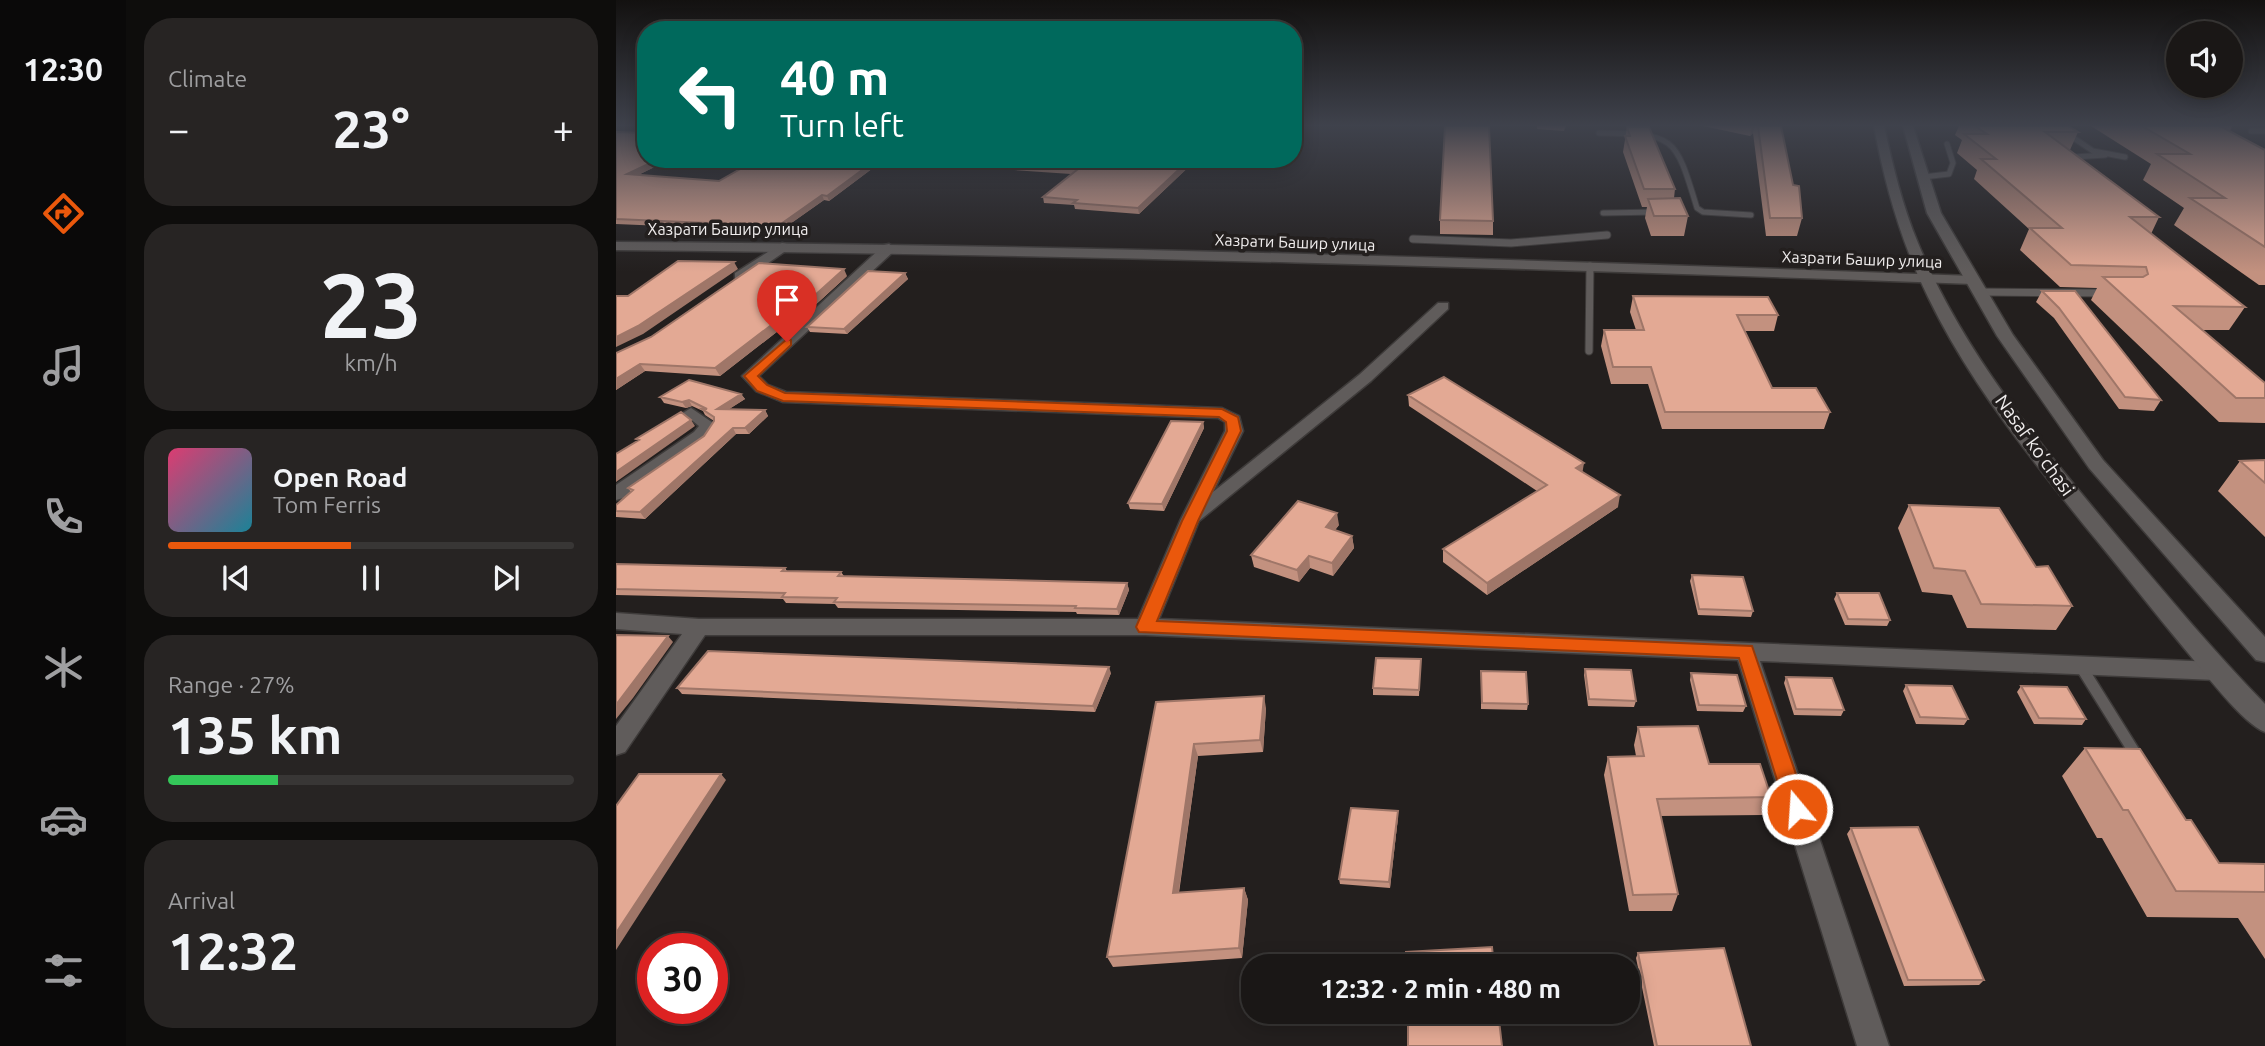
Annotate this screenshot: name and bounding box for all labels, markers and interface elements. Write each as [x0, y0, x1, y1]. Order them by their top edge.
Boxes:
map controls [2166, 21, 2243, 98]
button: sound [2166, 21, 2243, 98]
icon: left [665, 49, 756, 140]
text: 40 m [780, 49, 889, 104]
text: 12:30 [23, 51, 103, 87]
text: Climate [168, 66, 247, 91]
text: 23° [332, 100, 410, 158]
text: Turn left [780, 107, 904, 143]
text: − [168, 108, 189, 150]
text: + [553, 108, 574, 150]
icon: directions [39, 189, 88, 238]
street label: Хазрати Башир улица [648, 220, 808, 238]
street label: Хазрати Башир улица [1214, 230, 1376, 254]
street label: Хазрати Башир улица [1781, 247, 1943, 271]
text: 23 [320, 253, 422, 355]
pin [757, 270, 817, 342]
icon: arrive [768, 281, 806, 319]
icon: music [39, 341, 88, 390]
text: km/h [344, 350, 398, 375]
street label: Nasaf ko‘chasi [1991, 390, 2079, 500]
text: Open Road [273, 463, 407, 492]
icon: phone [39, 492, 88, 541]
text: Tom Ferris [273, 492, 381, 517]
icon: previous [217, 559, 255, 597]
icon: pause [352, 559, 390, 597]
icon: next [487, 559, 525, 597]
icon: climate [39, 643, 88, 692]
text: Range · 27% [168, 672, 295, 697]
text: 135 km [168, 706, 342, 764]
position arrow [1760, 772, 1834, 846]
icon: car [39, 795, 88, 844]
text: Arrival [168, 888, 235, 913]
text: 12:32 [168, 922, 298, 980]
speed limit sign: 30 [637, 933, 728, 1024]
icon: filters [39, 946, 88, 995]
text: 12:32 · 2 min · 480 m [1320, 974, 1561, 1003]

